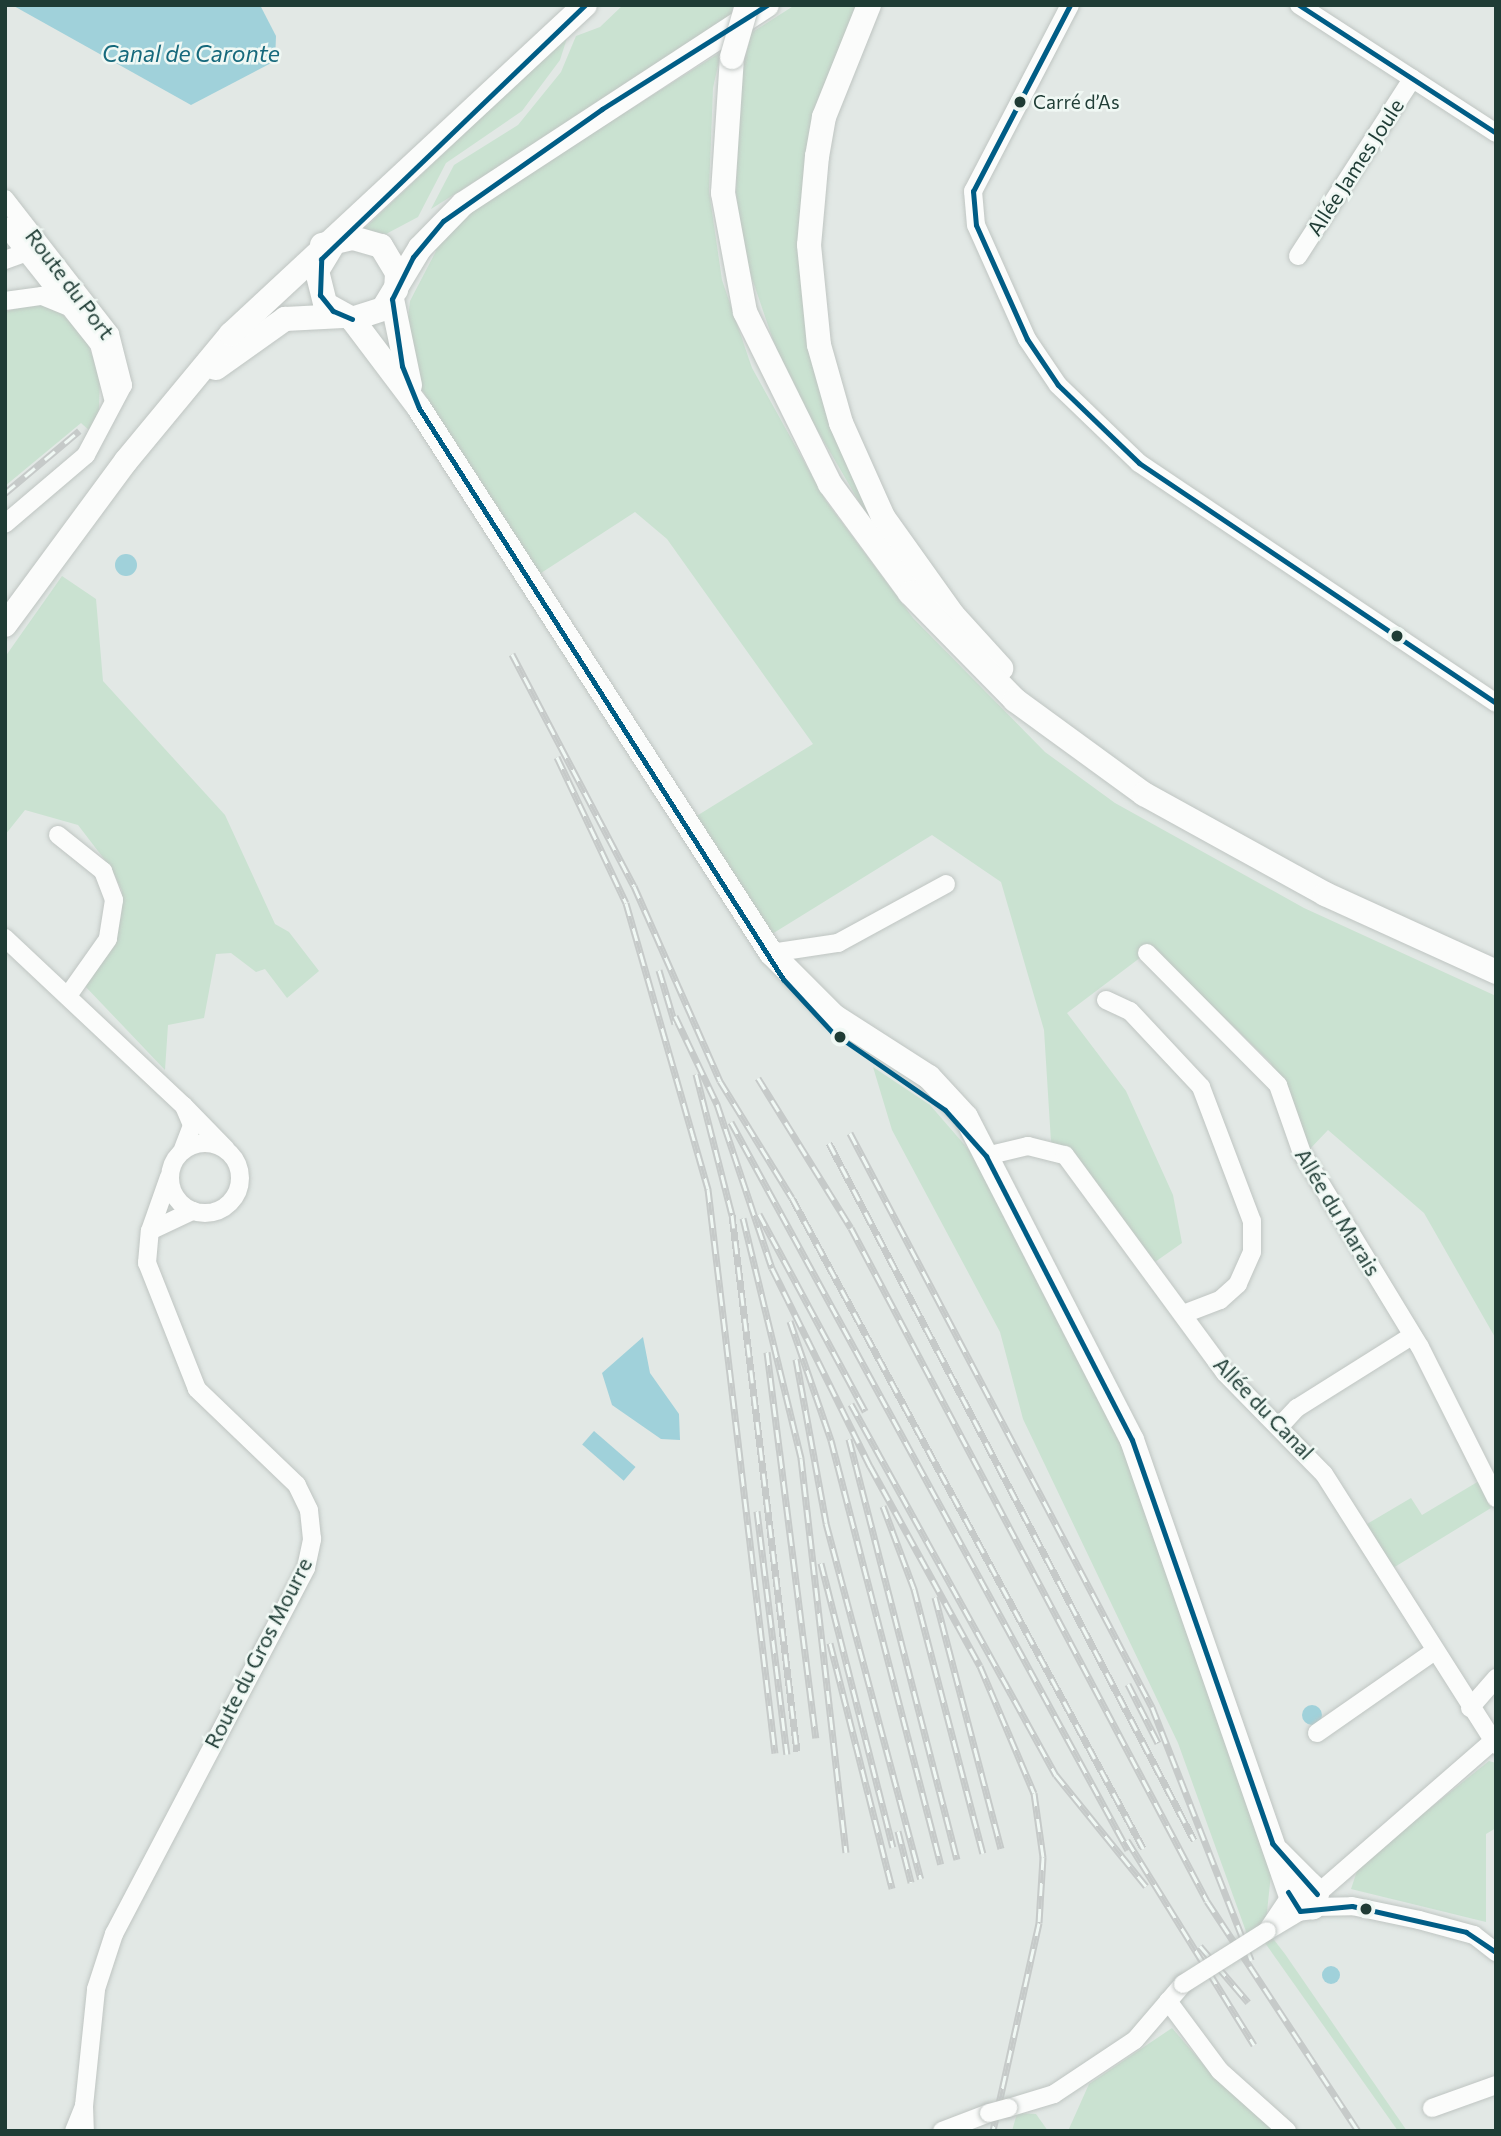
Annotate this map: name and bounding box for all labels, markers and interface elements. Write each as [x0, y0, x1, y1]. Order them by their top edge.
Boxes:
water label: Canal de Caronte [102, 39, 280, 67]
place label: Carré d’As [1033, 91, 1120, 113]
street label: Allée James Joule [1301, 94, 1409, 240]
marker: Carré d’As [1013, 95, 1027, 109]
street label: Route du Port [20, 224, 120, 344]
unlabelled marker [1390, 629, 1404, 643]
unlabelled marker [833, 1030, 847, 1044]
street label: Allée du Marais [1290, 1144, 1386, 1280]
street label: Allée du Canal [1209, 1351, 1319, 1465]
street label: Route du Gros Mourre [199, 1554, 317, 1752]
unlabelled marker [1359, 1902, 1373, 1916]

